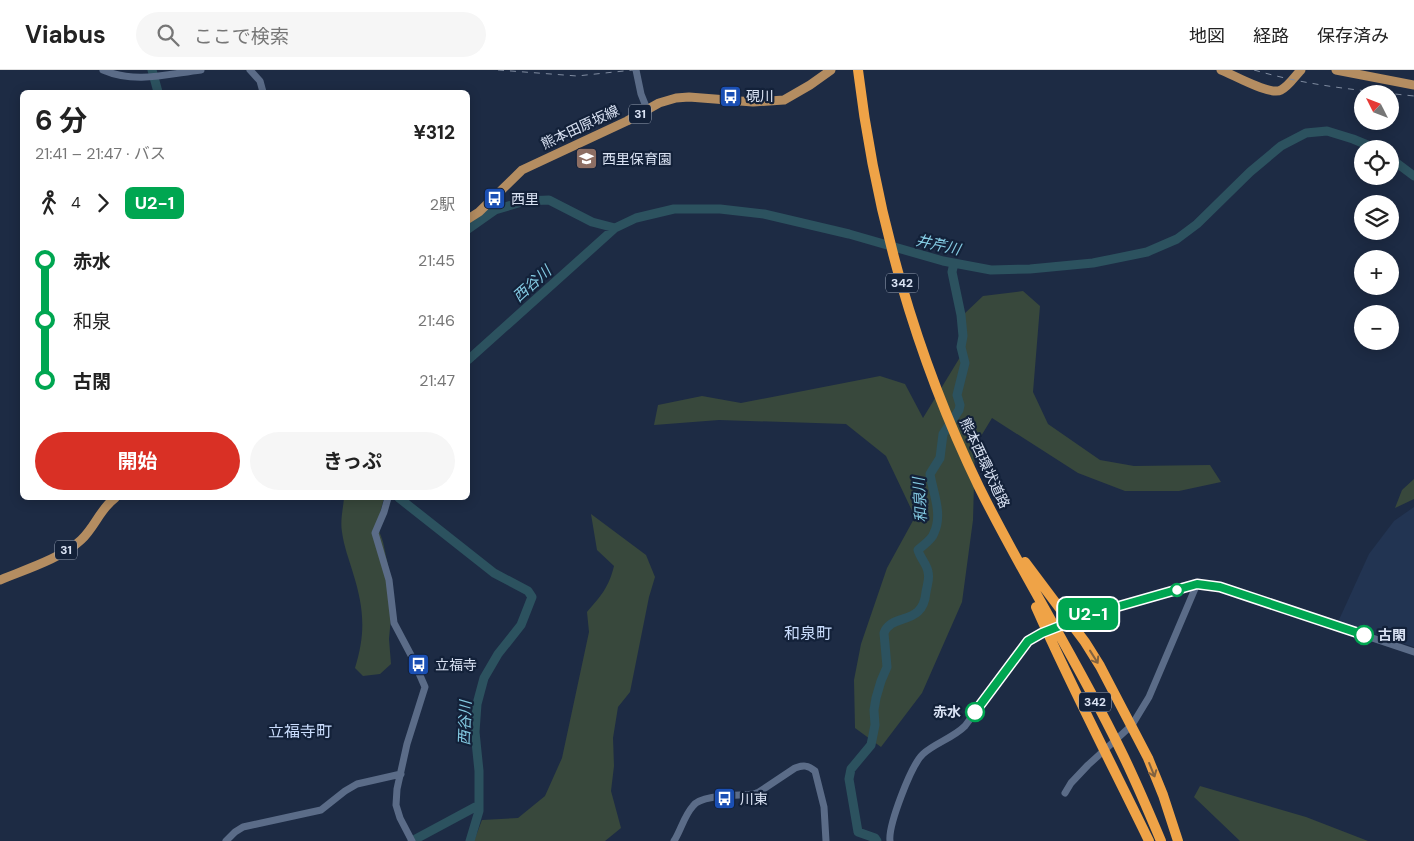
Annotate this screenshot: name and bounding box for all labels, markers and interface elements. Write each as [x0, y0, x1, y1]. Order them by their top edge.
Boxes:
search box [136, 12, 486, 57]
text: Viabus [25, 19, 106, 50]
icon: search [154, 21, 182, 49]
text: ここで検索 [194, 24, 289, 49]
text: 地図 [1189, 24, 1225, 48]
text: 経路 [1253, 24, 1289, 48]
text: 保存済み [1317, 24, 1389, 48]
bus stop icon: 硯川 [718, 84, 742, 108]
north arrow [1354, 85, 1399, 130]
map controls [1354, 85, 1399, 350]
place label: 硯川 [746, 87, 774, 105]
street label: 熊本田原坂線 [538, 101, 622, 153]
text: 6 分 [35, 102, 87, 139]
road number: 31 [629, 104, 651, 124]
text: ¥312 [413, 120, 455, 145]
button: locate [1354, 140, 1399, 185]
text: 21:41 – 21:47 · バス [35, 143, 166, 164]
school or university icon: 西里保育園 [574, 147, 598, 171]
place label: 西里保育園 [602, 150, 672, 168]
bus stop icon: 西里 [483, 187, 507, 211]
icon: walk [35, 189, 63, 217]
icon: forward [89, 189, 117, 217]
place label: 西里 [511, 190, 539, 208]
text: U2-1 [135, 191, 174, 215]
text: 4 [71, 192, 81, 213]
text: 2駅 [430, 194, 455, 215]
button: layers [1354, 195, 1399, 240]
water label: 井芹川 [914, 230, 964, 260]
text: 赤水 [73, 249, 111, 274]
text: 21:45 [418, 250, 455, 271]
button: + [1354, 250, 1399, 295]
water label: 西谷川 [509, 260, 557, 306]
road number: 342 [886, 274, 918, 292]
button: − [1354, 305, 1399, 350]
text: 和泉 [73, 309, 111, 334]
text: 21:46 [418, 310, 455, 331]
text: 古閑 [73, 369, 111, 394]
text: 21:47 [419, 370, 455, 391]
street label: 熊本西環状道路 [956, 415, 1014, 511]
button: 開始 [35, 432, 240, 490]
button: きっぷ [250, 432, 455, 490]
water label: 和泉川 [909, 475, 931, 523]
road number: 31 [55, 540, 77, 560]
unlabelled marker [1170, 583, 1184, 597]
line badge: U2-1 [1053, 598, 1123, 630]
text: U2-1 [1068, 602, 1108, 626]
district label: 和泉町 [784, 623, 832, 644]
marker: 古閑 [1354, 625, 1374, 645]
place label: 古閑 [1378, 626, 1406, 644]
one-way arrow [1089, 649, 1099, 663]
bus stop icon: 立福寺 [407, 653, 431, 677]
place label: 立福寺 [435, 656, 477, 674]
road number: 342 [1079, 692, 1111, 712]
water label: 西谷川 [454, 698, 476, 746]
marker: 赤水 [965, 702, 985, 722]
place label: 赤水 [933, 703, 961, 721]
district label: 立福寺町 [268, 721, 332, 742]
one-way arrow [1149, 762, 1158, 777]
bus stop icon: 川東 [712, 787, 736, 811]
place label: 川東 [740, 790, 768, 808]

